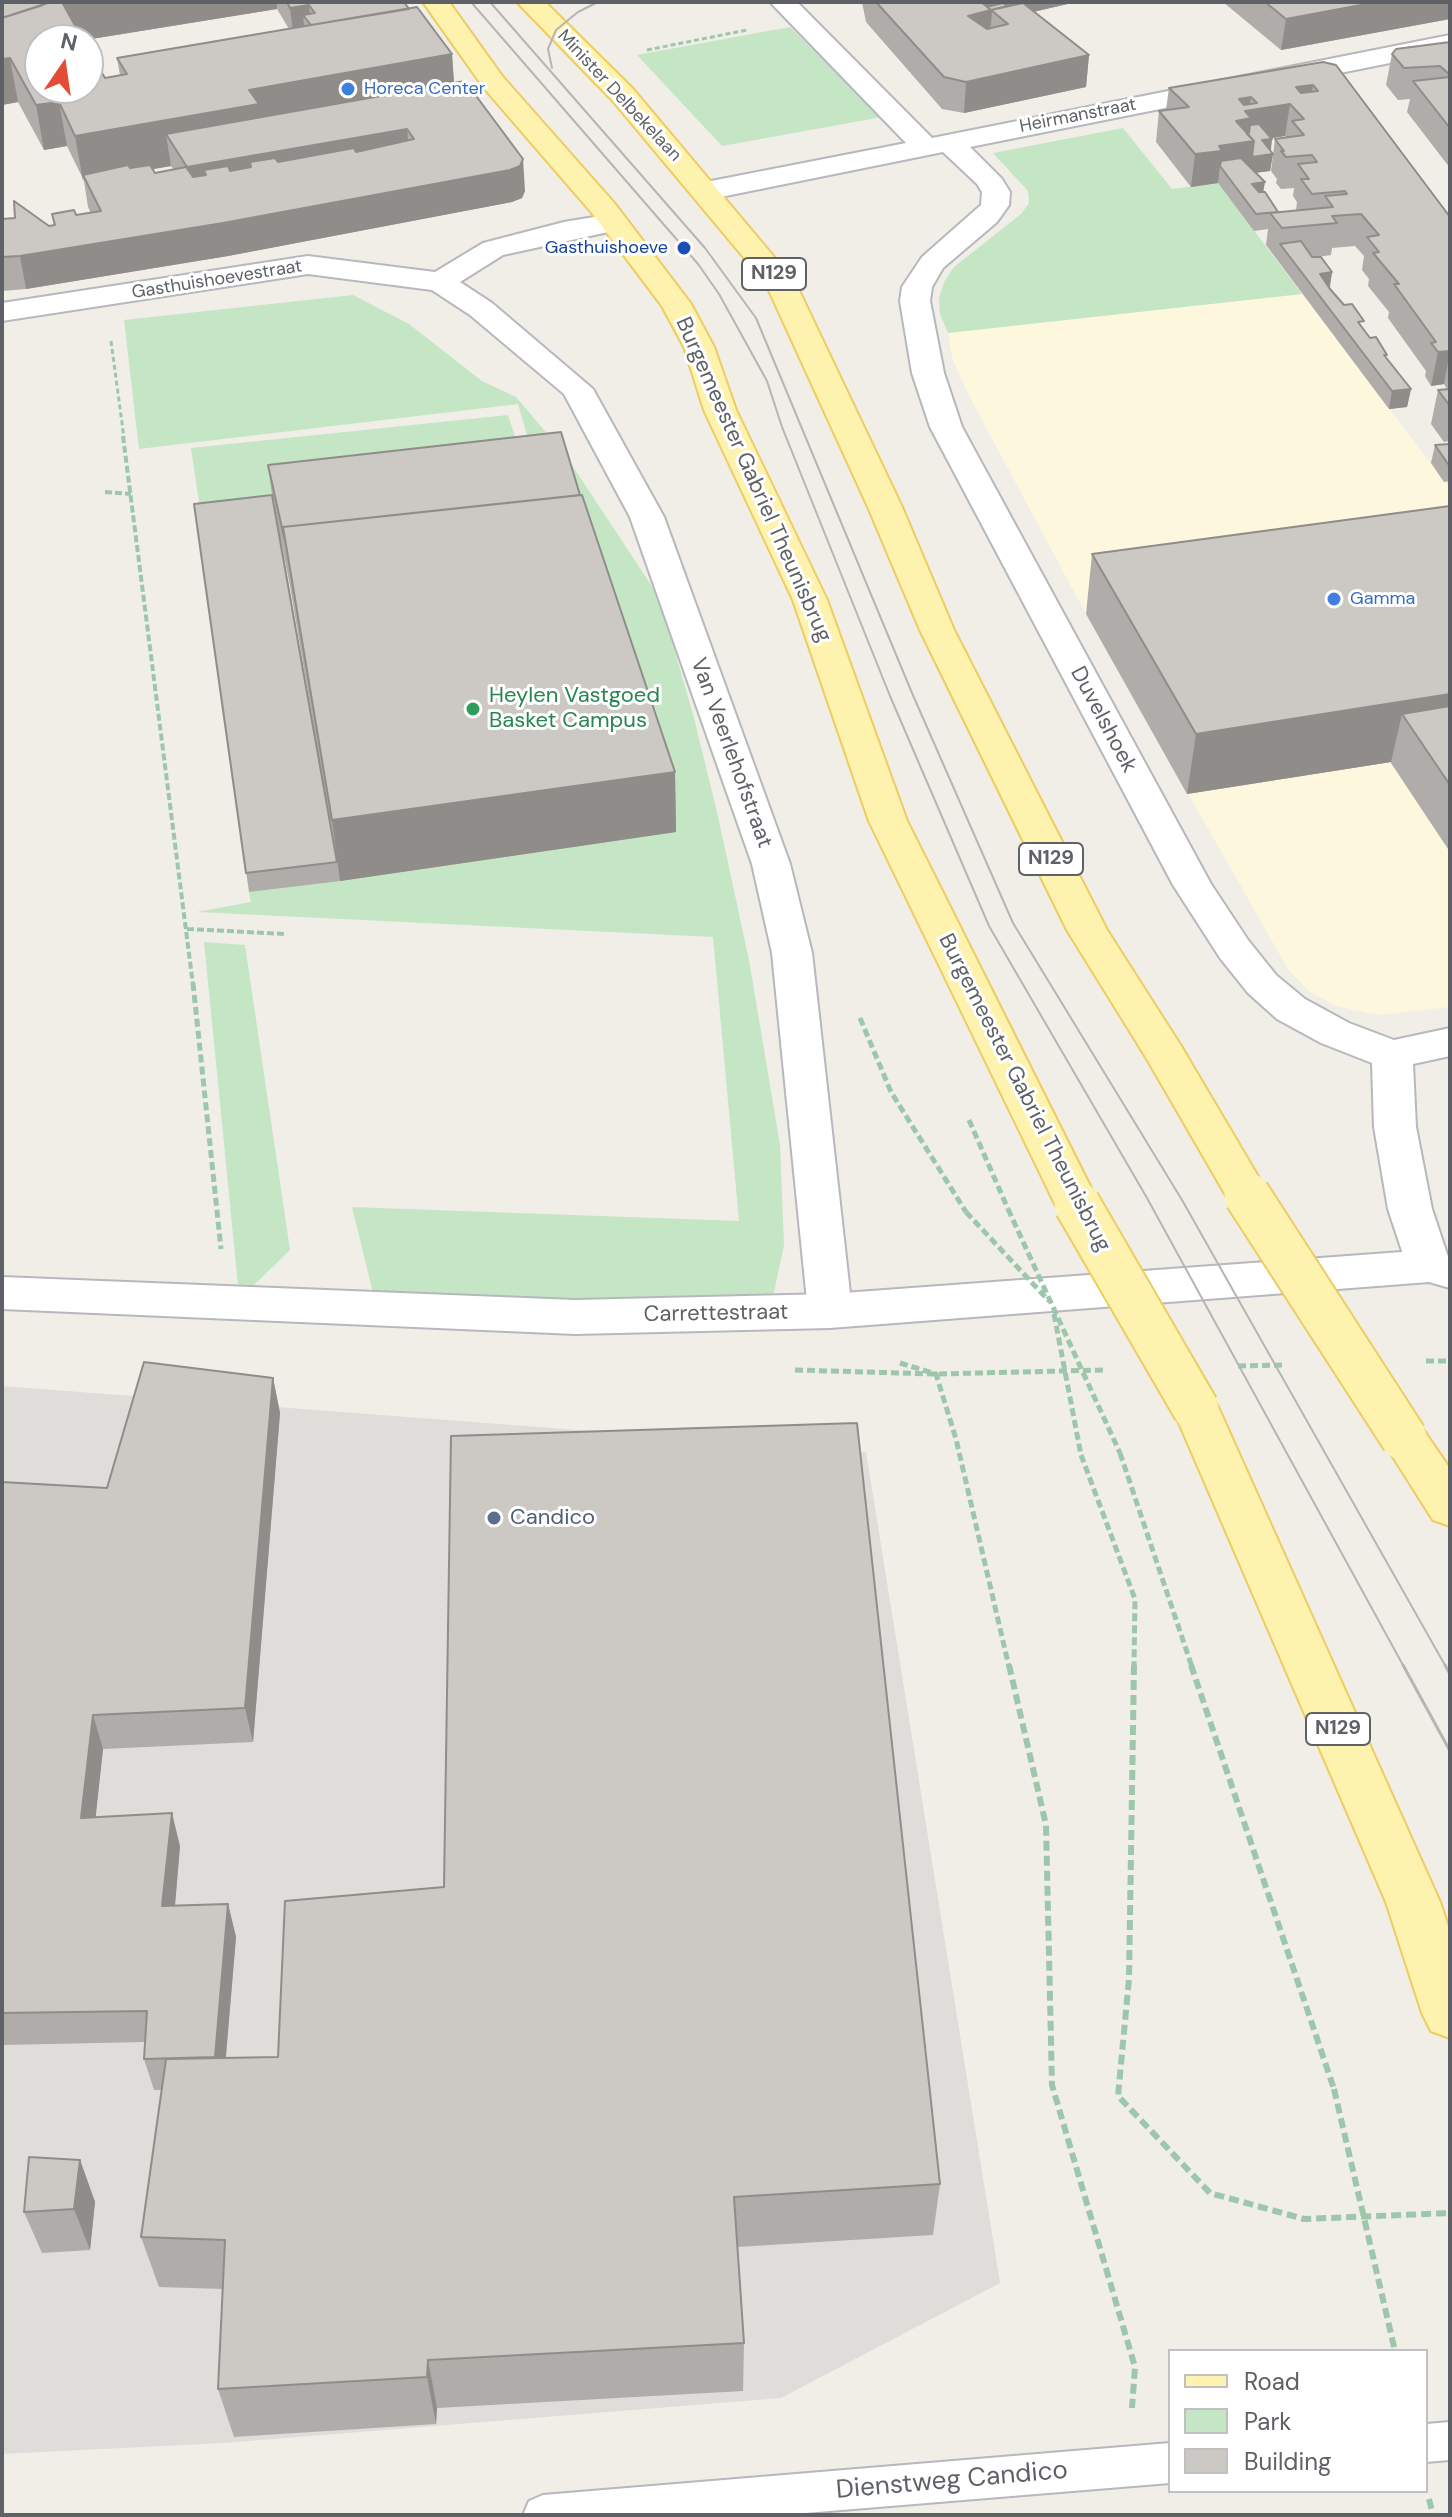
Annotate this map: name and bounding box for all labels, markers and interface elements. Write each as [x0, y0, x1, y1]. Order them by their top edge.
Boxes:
north arrow [24, 24, 104, 104]
text: N [58, 26, 80, 58]
street label: Minister Delbekelaan [552, 26, 686, 166]
place label: Horeca Center [364, 78, 485, 100]
marker: Horeca Center [339, 80, 357, 98]
street label: Heirmanstraat [1018, 94, 1138, 138]
place label: Gasthuishoeve [545, 237, 668, 259]
marker: Gasthuishoeve [675, 239, 693, 257]
street label: Gasthuishoevestraat [130, 256, 304, 304]
road number: N129 [742, 258, 806, 290]
street label: Burgemeester Gabriel Theunisbrug [669, 313, 837, 647]
place label: Gamma [1350, 588, 1415, 610]
marker: Gamma [1325, 590, 1343, 608]
street label: Van Veerlehofstraat [684, 654, 778, 852]
street label: Duvelshoek [1064, 662, 1142, 778]
place label: Heylen Vastgoed Basket Campus [489, 683, 660, 734]
marker: Heylen Vastgoed Basket Campus [464, 700, 482, 718]
road number: N129 [1019, 843, 1083, 875]
street label: Burgemeester Gabriel Theunisbrug [932, 930, 1116, 1256]
street label: Carrettestraat [643, 1300, 789, 1328]
place label: Candico [510, 1505, 595, 1531]
marker: Candico [485, 1509, 503, 1527]
road number: N129 [1306, 1713, 1370, 1745]
legend [1168, 2349, 1428, 2493]
text: Road [1244, 2366, 1300, 2397]
text: Park [1244, 2406, 1291, 2437]
text: Building [1244, 2446, 1331, 2477]
street label: Dienstweg Candico [835, 2455, 1069, 2507]

